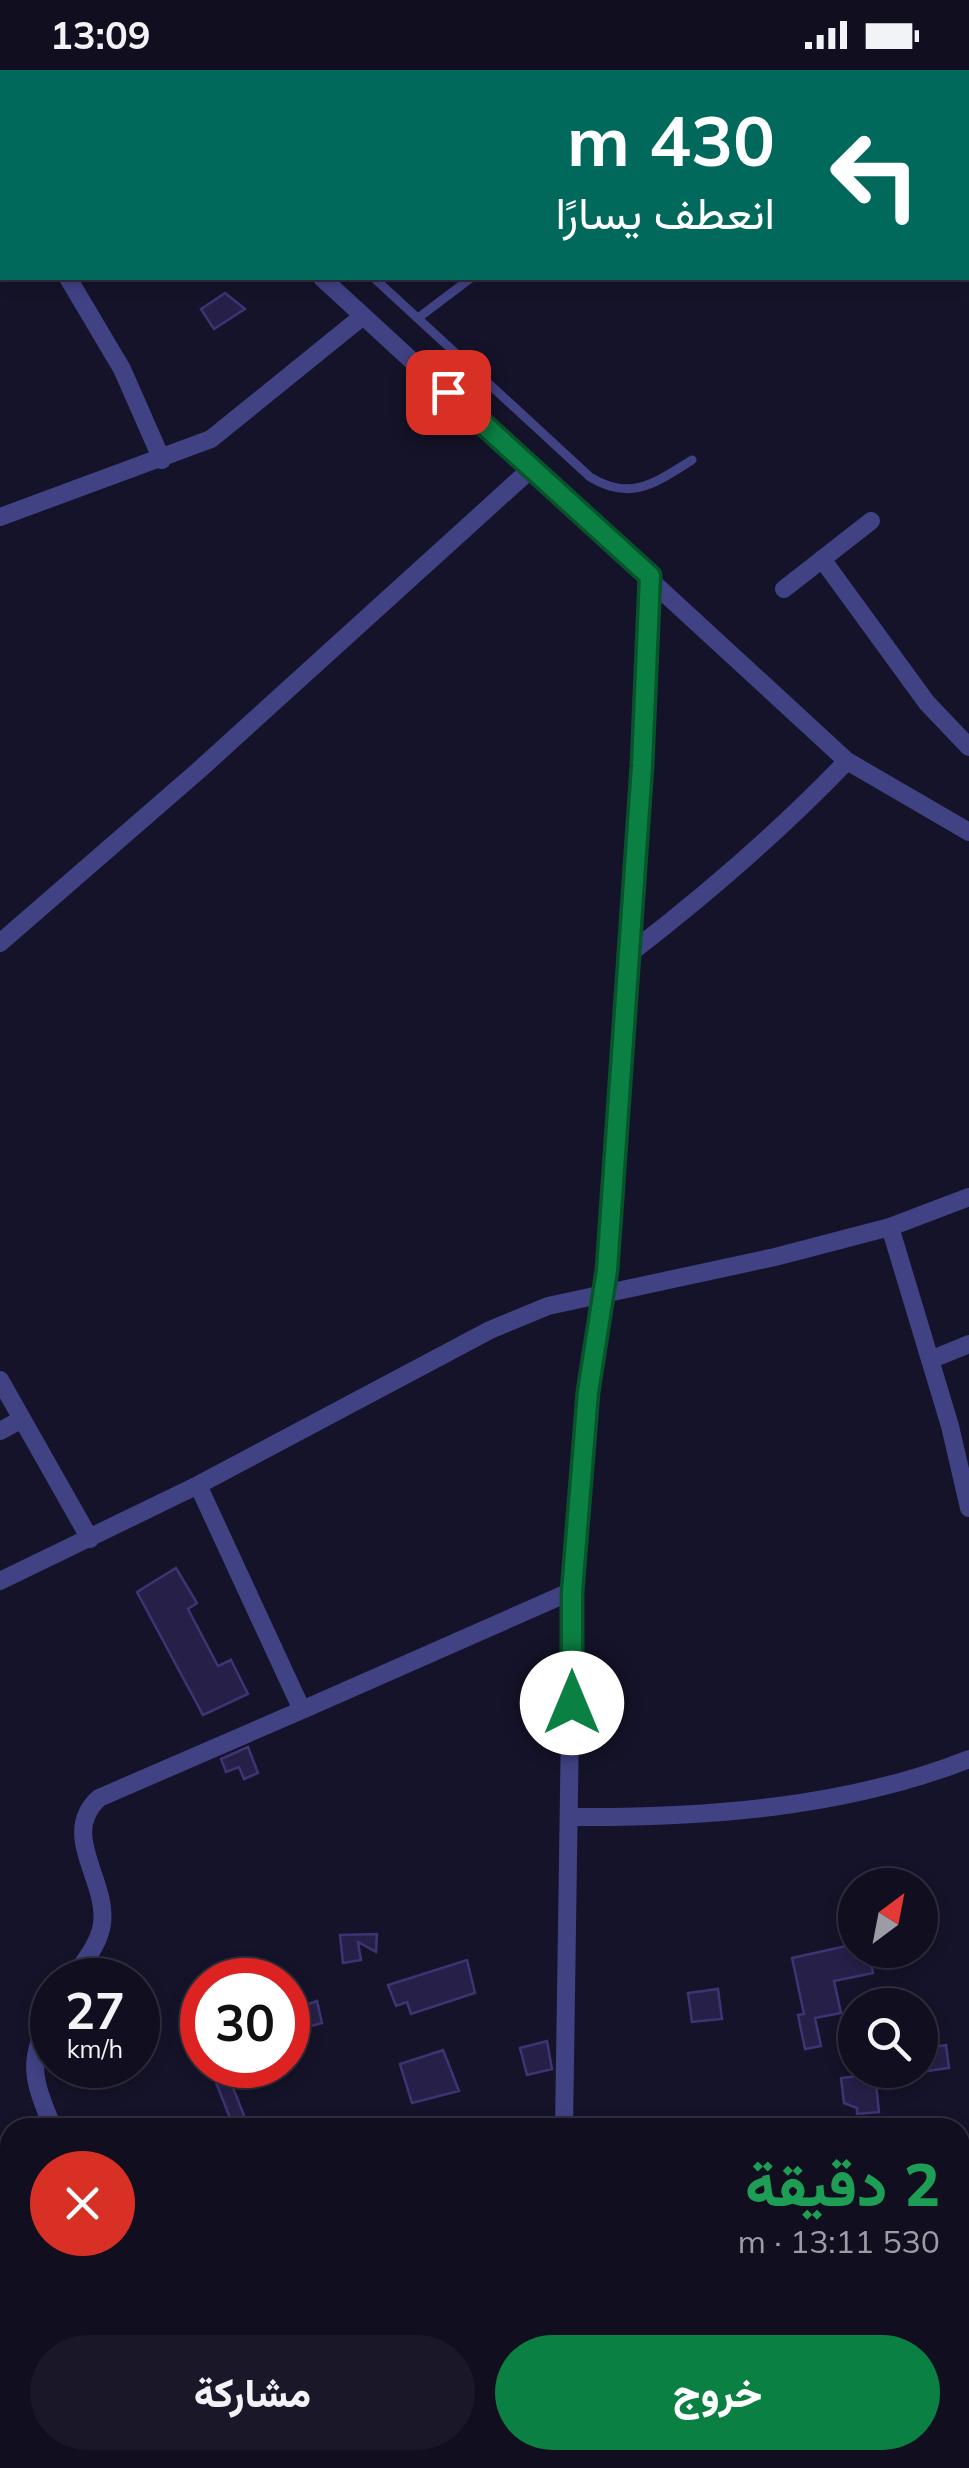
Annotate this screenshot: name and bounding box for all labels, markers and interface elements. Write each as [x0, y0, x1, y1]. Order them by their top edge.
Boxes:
text: 13:09 [50, 11, 151, 59]
text: 430 m [567, 96, 775, 184]
icon: left [810, 110, 940, 240]
text: انعطف يسارًا [556, 184, 775, 240]
pin [406, 350, 491, 435]
icon: arrive [421, 365, 476, 420]
position arrow [520, 1651, 624, 1755]
north arrow [838, 1868, 938, 1968]
map controls [838, 1868, 938, 2088]
speed limit sign: 30 [180, 1958, 310, 2088]
text: 27 [65, 1979, 125, 2042]
button: search [838, 1988, 938, 2088]
text: km/h [67, 2033, 123, 2064]
text: 2 دقيقة [745, 2146, 940, 2221]
button: close [30, 2151, 135, 2256]
text: 530 m · 13:11 [738, 2221, 940, 2261]
button: مشاركة [30, 2335, 475, 2450]
button: خروج [495, 2335, 940, 2450]

